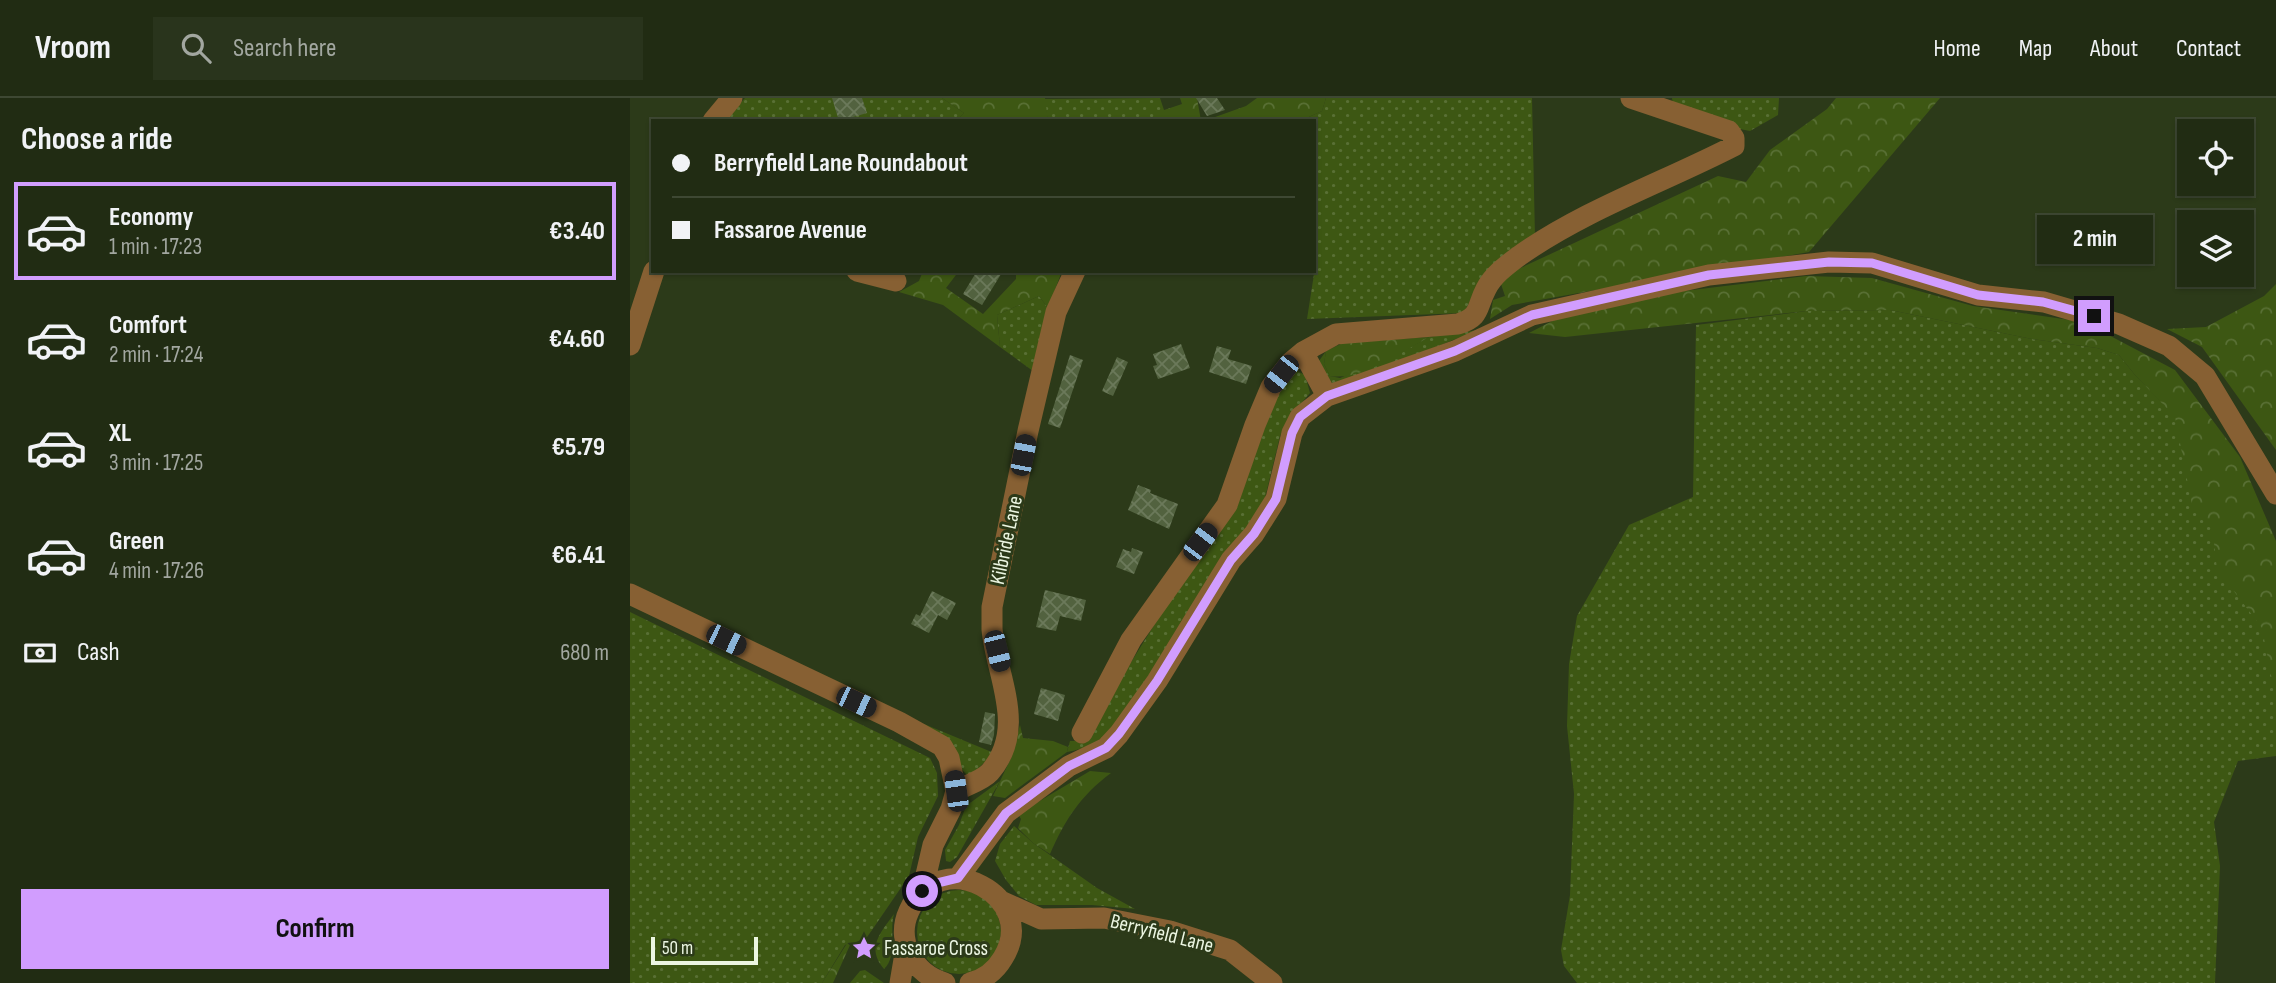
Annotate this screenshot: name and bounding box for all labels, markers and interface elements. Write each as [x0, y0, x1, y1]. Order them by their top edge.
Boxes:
search box [153, 17, 643, 80]
text: Vroom [35, 28, 111, 68]
icon: search [177, 29, 215, 67]
text: Search here [233, 33, 336, 64]
text: Home [1933, 34, 1981, 63]
text: Map [2019, 34, 2052, 63]
text: About [2090, 34, 2138, 63]
text: Contact [2176, 34, 2241, 63]
map controls [2177, 119, 2254, 287]
button: locate [2177, 119, 2254, 196]
text: Choose a ride [21, 120, 173, 159]
text: Berryfield Lane Roundabout [714, 148, 968, 179]
icon: car [25, 200, 88, 263]
text: Economy [109, 202, 193, 233]
button: layers [2177, 210, 2254, 287]
callout: 2 min [2036, 214, 2152, 264]
text: Fassaroe Avenue [714, 215, 867, 246]
text: €3.40 [549, 216, 605, 247]
text: 2 min [2073, 225, 2117, 253]
text: 1 min · 17:23 [109, 233, 202, 261]
route end [2078, 300, 2110, 332]
icon: car [25, 308, 88, 371]
text: Comfort [109, 310, 187, 341]
text: €4.60 [549, 324, 605, 355]
text: 2 min · 17:24 [109, 341, 203, 369]
car [1260, 351, 1303, 397]
icon: car [25, 416, 88, 479]
text: XL [109, 418, 131, 449]
text: €5.79 [551, 432, 605, 463]
car [1009, 432, 1038, 478]
text: 3 min · 17:25 [109, 449, 203, 477]
street label: Kilbride Lane [985, 494, 1028, 587]
car [1179, 519, 1222, 565]
icon: car [25, 524, 88, 587]
text: Green [109, 526, 164, 557]
text: €6.41 [552, 540, 605, 571]
text: 4 min · 17:26 [109, 557, 204, 585]
car [703, 621, 750, 659]
car [982, 628, 1013, 674]
icon: cash [21, 634, 59, 672]
text: Cash [77, 637, 120, 668]
text: 680 m [560, 639, 609, 667]
car [833, 684, 880, 720]
car [943, 769, 970, 813]
route start [906, 875, 938, 907]
button: Confirm [21, 889, 609, 969]
street label: Berryfield Lane [1108, 909, 1216, 958]
scale bar [651, 934, 758, 966]
place icon: Fassaroe Cross [850, 934, 878, 962]
place label: Fassaroe Cross [884, 936, 988, 961]
text: 50 m [662, 937, 693, 960]

